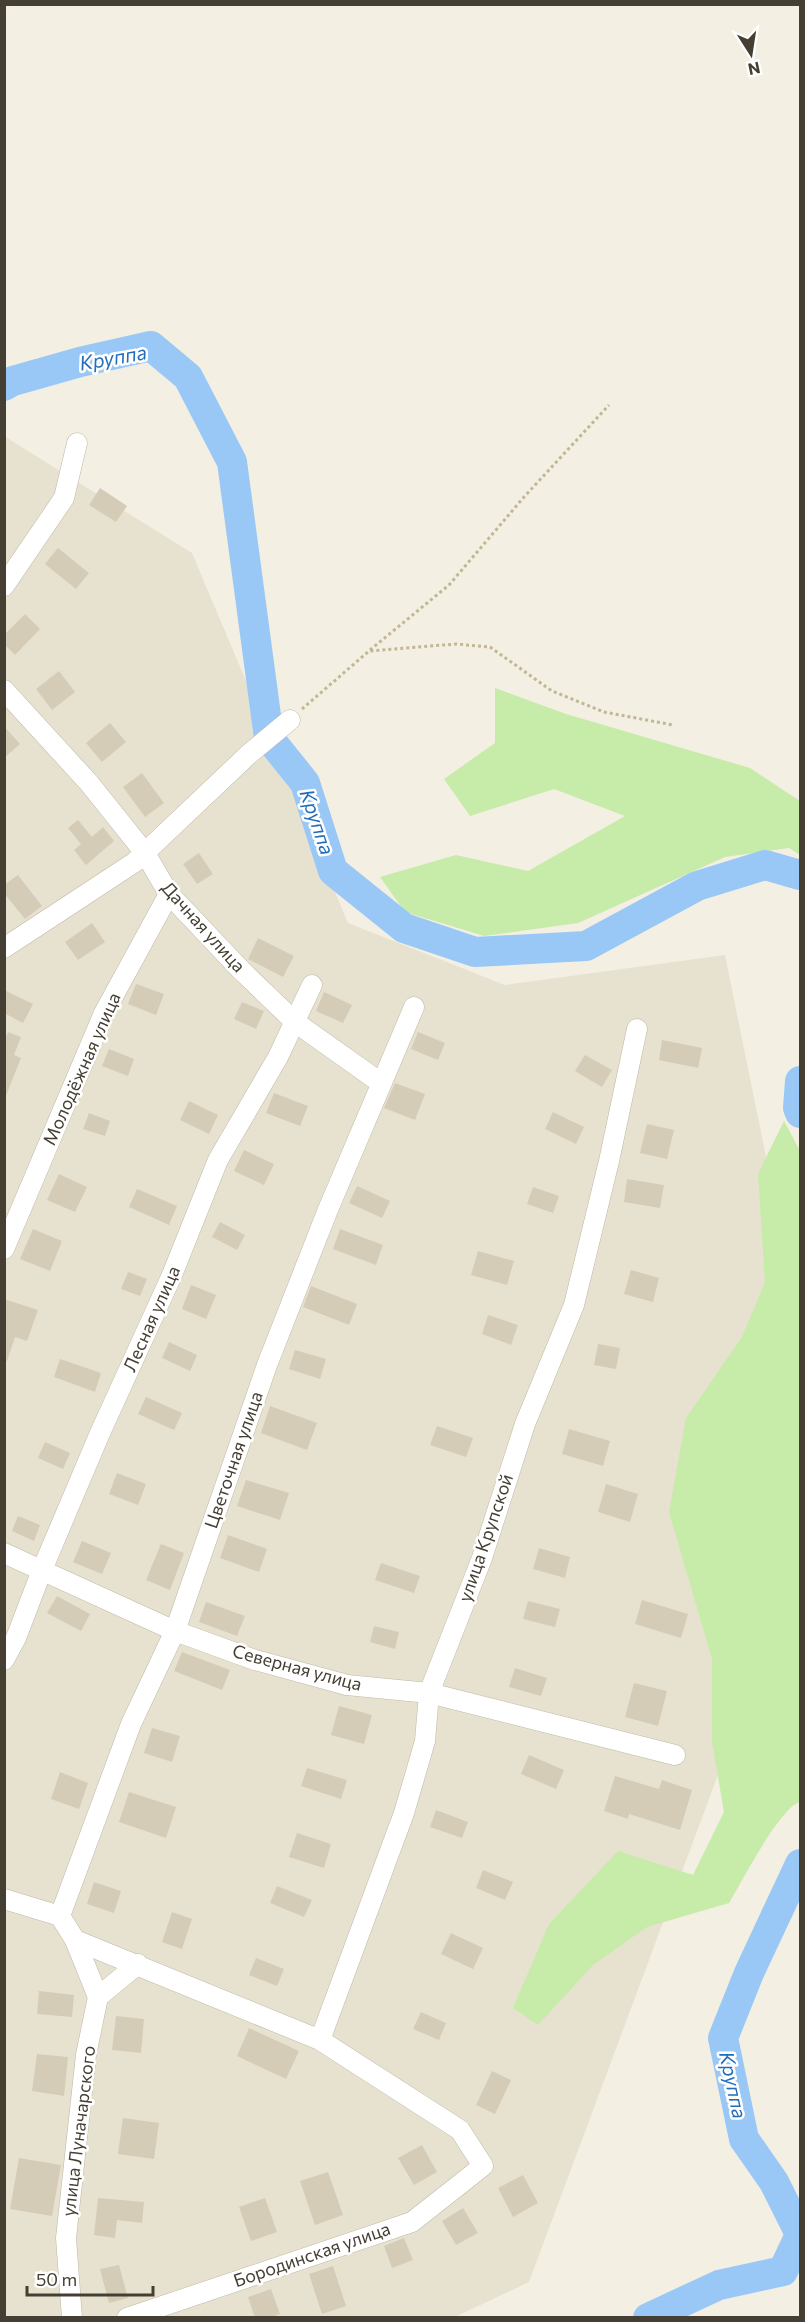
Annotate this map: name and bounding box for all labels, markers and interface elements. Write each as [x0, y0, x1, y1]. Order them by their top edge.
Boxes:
north arrow [721, 24, 781, 84]
text: N [746, 59, 762, 80]
water label: Круппа [77, 339, 148, 375]
water label: Круппа [296, 786, 340, 858]
street label: Дачная улица [157, 876, 250, 976]
street label: Молодёжная улица [38, 989, 125, 1148]
street label: Лесная улица [118, 1262, 184, 1375]
street label: Цветочная улица [199, 1388, 267, 1531]
street label: улица Крупской [453, 1471, 517, 1605]
street label: Северная улица [230, 1639, 364, 1695]
street label: улица Луначарского [57, 2044, 99, 2218]
water label: Круппа [715, 2049, 753, 2121]
street label: Бородинская улица [230, 2217, 393, 2291]
scale bar [27, 2259, 153, 2297]
text: 50 m [36, 2268, 77, 2290]

